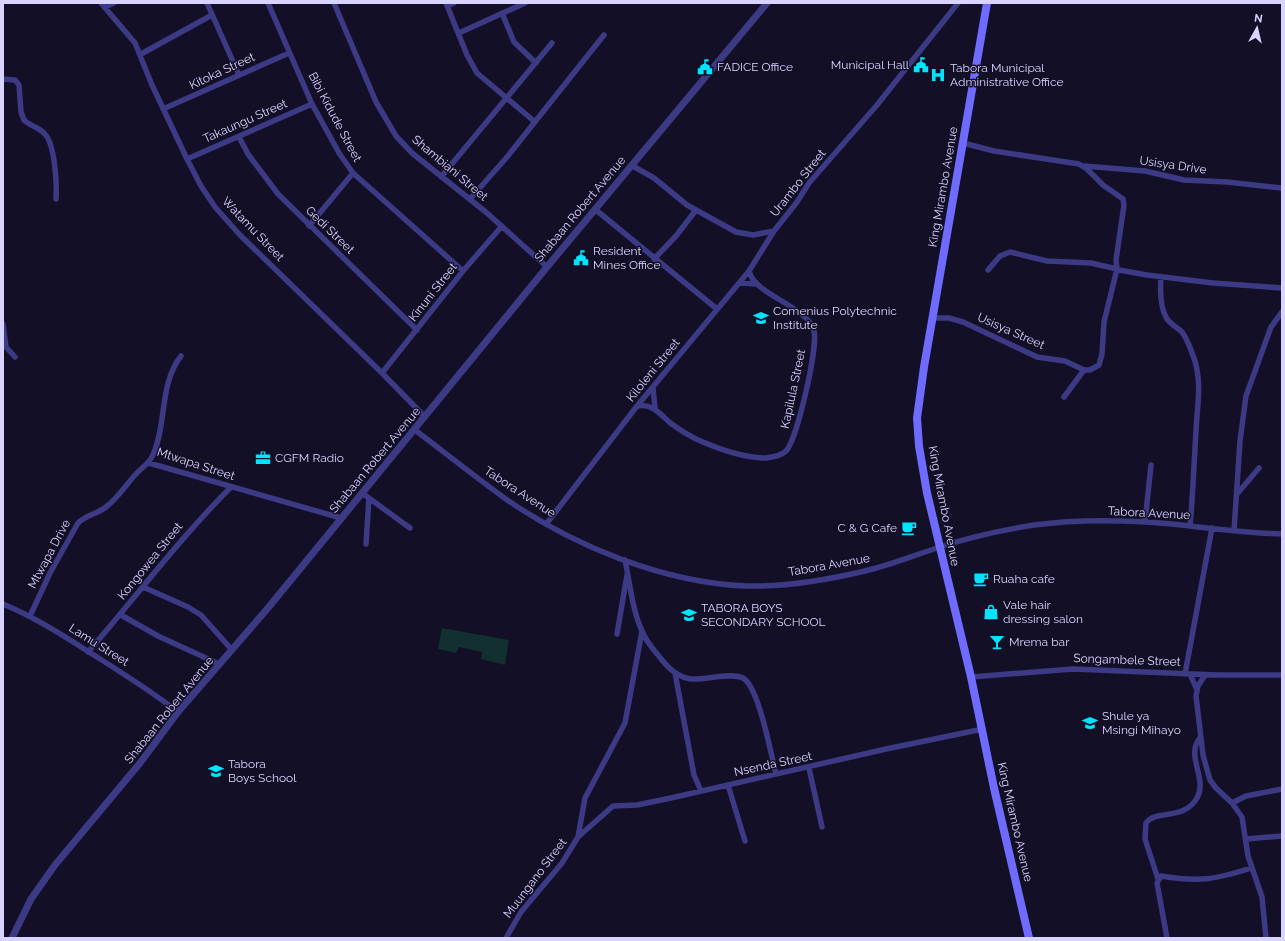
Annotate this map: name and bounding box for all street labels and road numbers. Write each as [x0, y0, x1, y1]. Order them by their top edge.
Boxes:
street label: Kitoka Street [187, 50, 257, 92]
street label: Bibi Kidude Street [305, 70, 365, 164]
street label: Takaungu Street [201, 96, 289, 146]
street label: King Mirambo Avenue [926, 126, 960, 248]
street label: Shambiani Street [409, 132, 491, 204]
street label: Urambo Street [767, 147, 829, 219]
street label: Shabaan Robert Avenue [532, 153, 628, 265]
street label: Usisya Drive [1139, 153, 1207, 177]
street label: Watamu Street [219, 194, 287, 264]
street label: Gedi Street [303, 203, 357, 257]
street label: Kinuni Street [406, 260, 460, 324]
street label: Usisya Street [975, 310, 1047, 352]
street label: Kiloleni Street [623, 336, 683, 404]
street label: Kapilula Street [778, 348, 808, 430]
street label: Shabaan Robert Avenue [327, 404, 423, 516]
street label: Mtwapa Street [155, 445, 237, 483]
street label: King Mirambo Avenue [925, 445, 963, 567]
street label: Tabora Avenue [482, 464, 558, 520]
street label: Tabora Avenue [1107, 504, 1191, 522]
street label: Mtwapa Drive [25, 517, 73, 591]
street label: Kongowea Street [115, 520, 185, 602]
street label: Tabora Avenue [787, 551, 871, 579]
street label: Lamu Street [66, 621, 132, 669]
street label: Songambele Street [1073, 651, 1181, 669]
street label: Shabaan Robert Avenue [122, 654, 216, 766]
street label: Nsenda Street [733, 749, 813, 779]
street label: King Mirambo Avenue [994, 761, 1036, 883]
street label: Muungano Street [500, 835, 570, 921]

